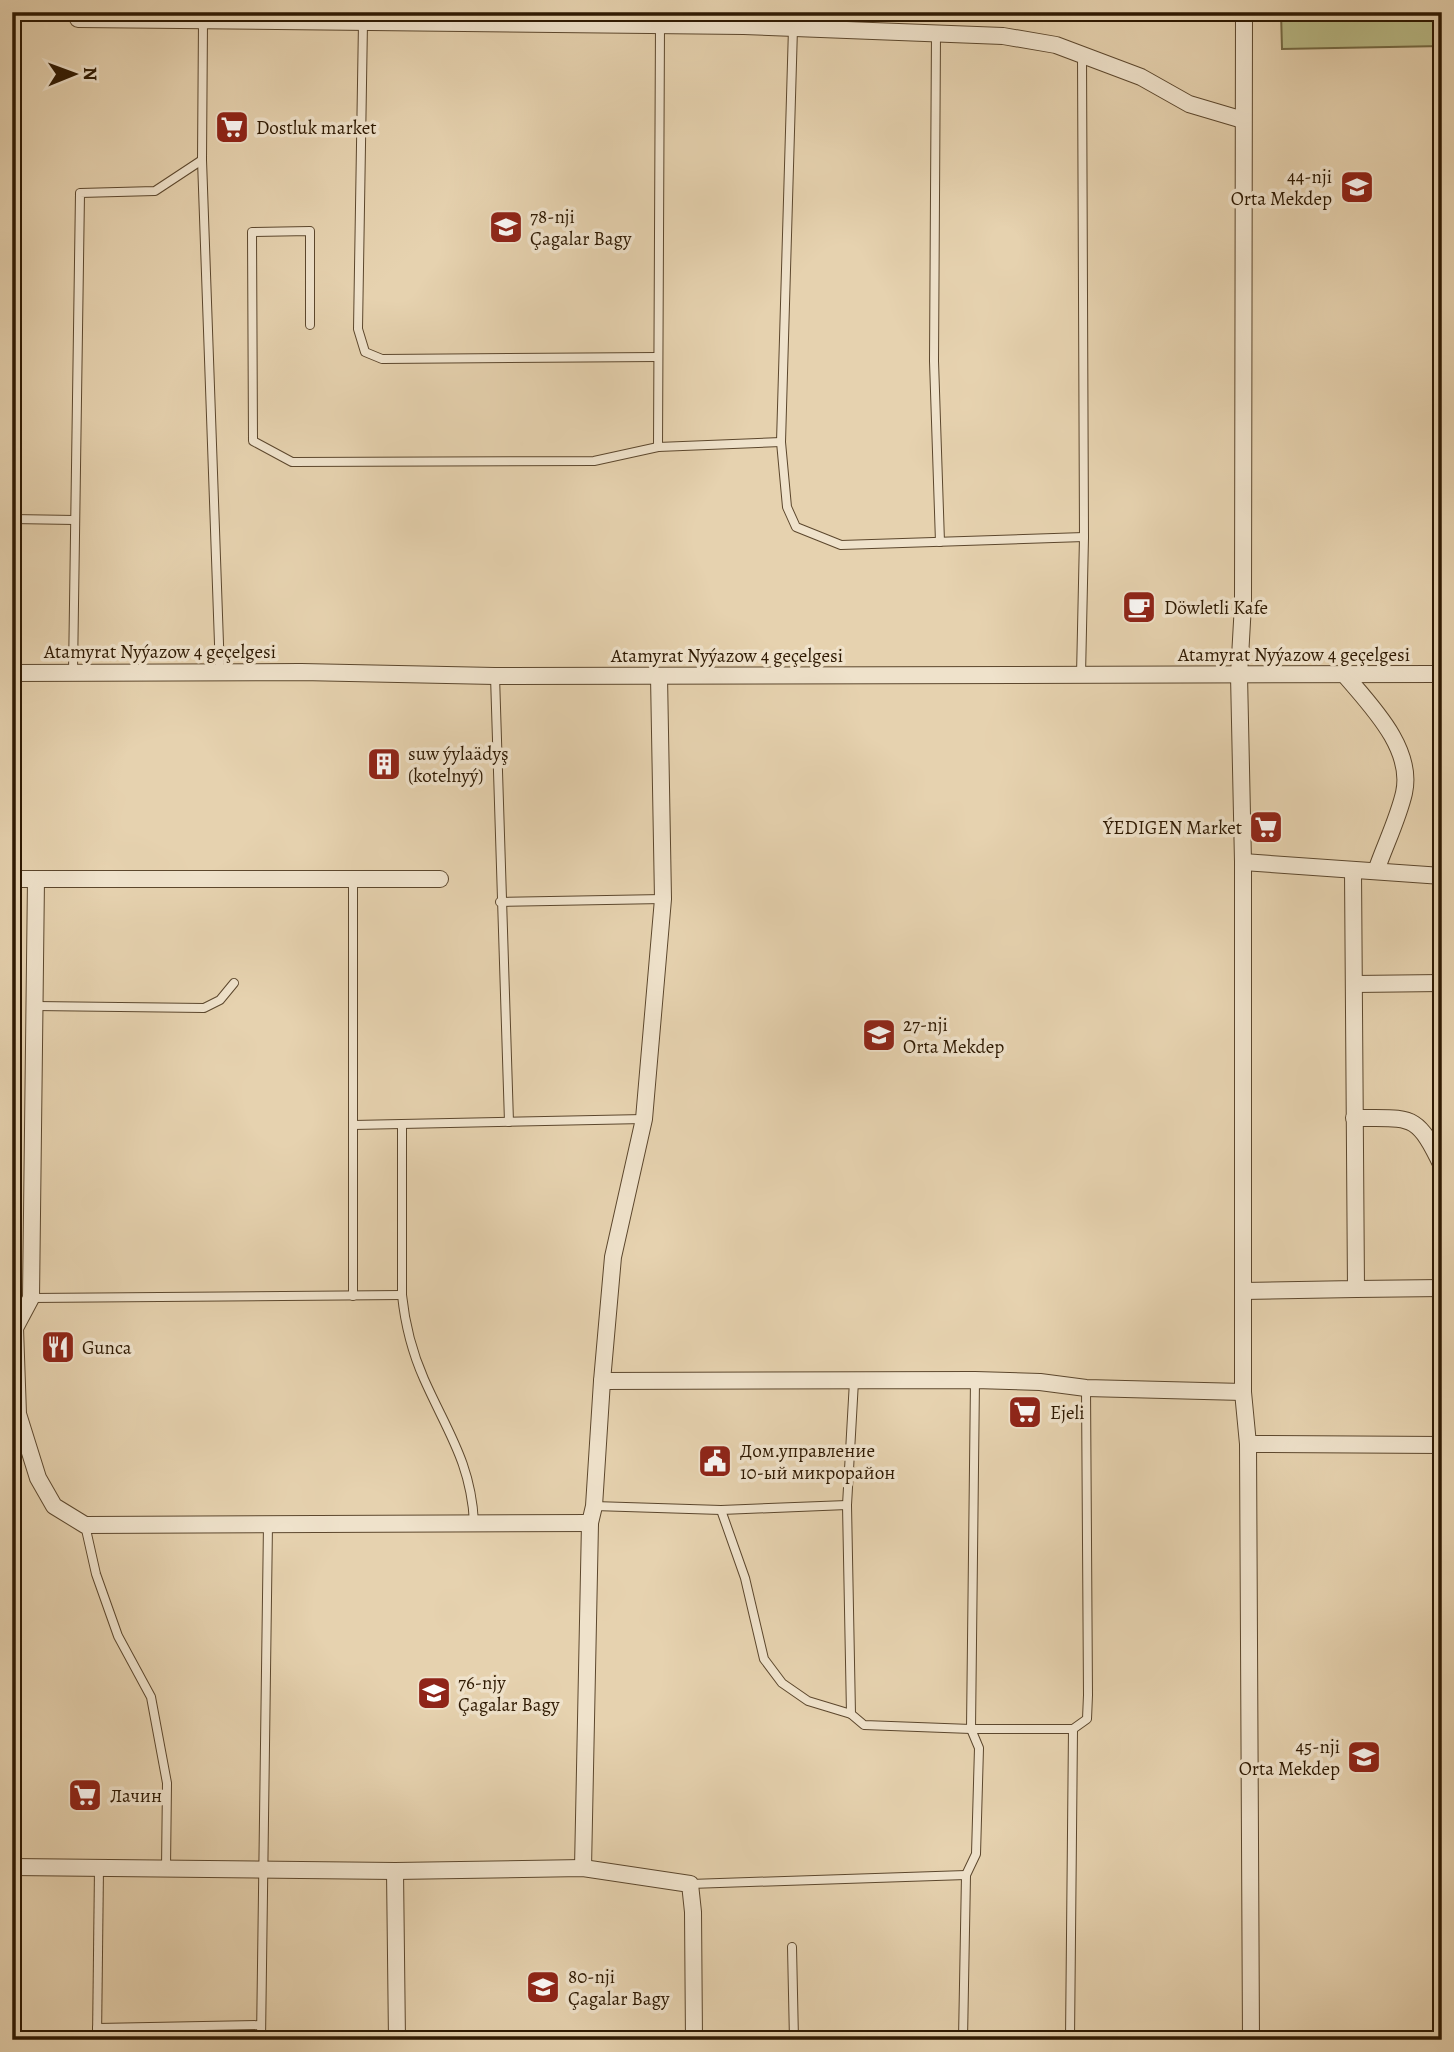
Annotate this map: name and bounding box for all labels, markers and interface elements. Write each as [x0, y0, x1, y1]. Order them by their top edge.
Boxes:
north arrow [38, 38, 108, 108]
text: N [77, 67, 103, 81]
supermarket icon: Dostluk market [213, 108, 251, 146]
place label: Dostluk market [256, 115, 377, 141]
place label: 44-nji Orta Mekdep [1231, 164, 1332, 212]
school or university icon: 44-nji Orta Mekdep [1338, 168, 1376, 206]
place label: 78-nji Çagalar Bagy [530, 204, 632, 252]
school or university icon: 78-nji Çagalar Bagy [487, 208, 525, 246]
cafe icon: Döwletli Kafe [1120, 588, 1158, 626]
place label: Döwletli Kafe [1164, 595, 1268, 621]
street label: Atamyrat Nyýazow 4 geçelgesi [43, 639, 276, 665]
street label: Atamyrat Nyýazow 4 geçelgesi [1177, 642, 1410, 668]
street label: Atamyrat Nyýazow 4 geçelgesi [610, 643, 843, 669]
place label: suw ýylaädyş (kotelnyý) [408, 741, 509, 789]
building icon: suw ýylaädyş (kotelnyý) [365, 745, 403, 783]
supermarket icon: ÝEDIGEN Market [1247, 808, 1285, 846]
place label: ÝEDIGEN Market [1102, 815, 1242, 841]
place label: 27-nji Orta Mekdep [903, 1012, 1004, 1060]
school or university icon: 27-nji Orta Mekdep [860, 1016, 898, 1054]
restaurant icon: Gunca [39, 1328, 77, 1366]
place label: Gunca [82, 1335, 132, 1361]
supermarket icon: Ejeli [1006, 1393, 1044, 1431]
place label: Ejeli [1050, 1400, 1085, 1426]
place label: Дом.управление 10-ый микрорайон [740, 1438, 895, 1486]
public building icon: Дом.управление 10-ый микрорайон [696, 1442, 734, 1480]
place label: 76-njy Çagalar Bagy [458, 1670, 560, 1718]
school or university icon: 76-njy Çagalar Bagy [415, 1674, 453, 1712]
place label: 45-nji Orta Mekdep [1239, 1734, 1340, 1782]
school or university icon: 45-nji Orta Mekdep [1345, 1738, 1383, 1776]
supermarket icon: Лачин [66, 1776, 104, 1814]
place label: Лачин [110, 1783, 162, 1809]
place label: 80-nji Çagalar Bagy [568, 1964, 670, 2012]
school or university icon: 80-nji Çagalar Bagy [524, 1968, 562, 2006]

